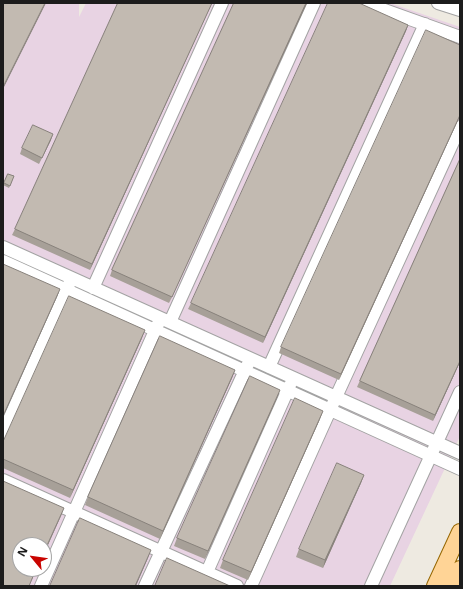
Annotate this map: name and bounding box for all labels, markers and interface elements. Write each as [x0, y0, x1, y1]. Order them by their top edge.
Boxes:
north arrow [12, 537, 52, 577]
text: N [13, 544, 31, 559]

